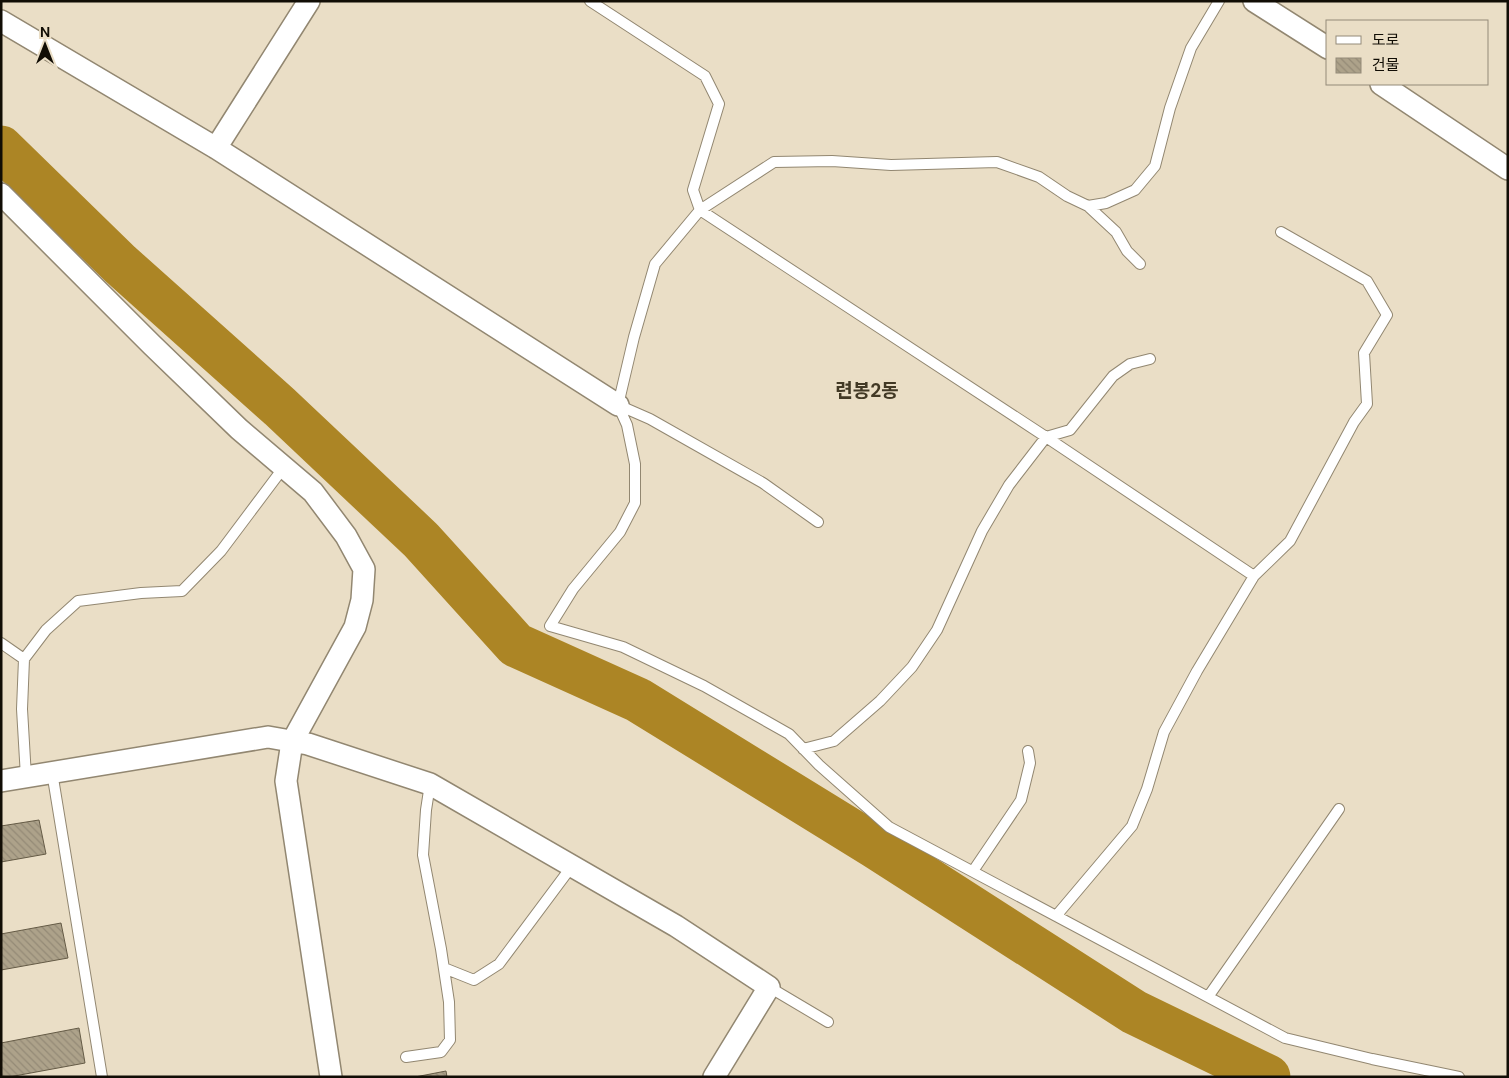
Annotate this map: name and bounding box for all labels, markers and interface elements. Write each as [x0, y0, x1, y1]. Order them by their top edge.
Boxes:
north arrow [20, 20, 70, 70]
legend [1326, 20, 1489, 85]
text: N [40, 23, 50, 41]
text: 도로 [1372, 30, 1400, 50]
text: 건물 [1372, 55, 1400, 75]
district label: 련봉2동 [835, 378, 899, 403]

